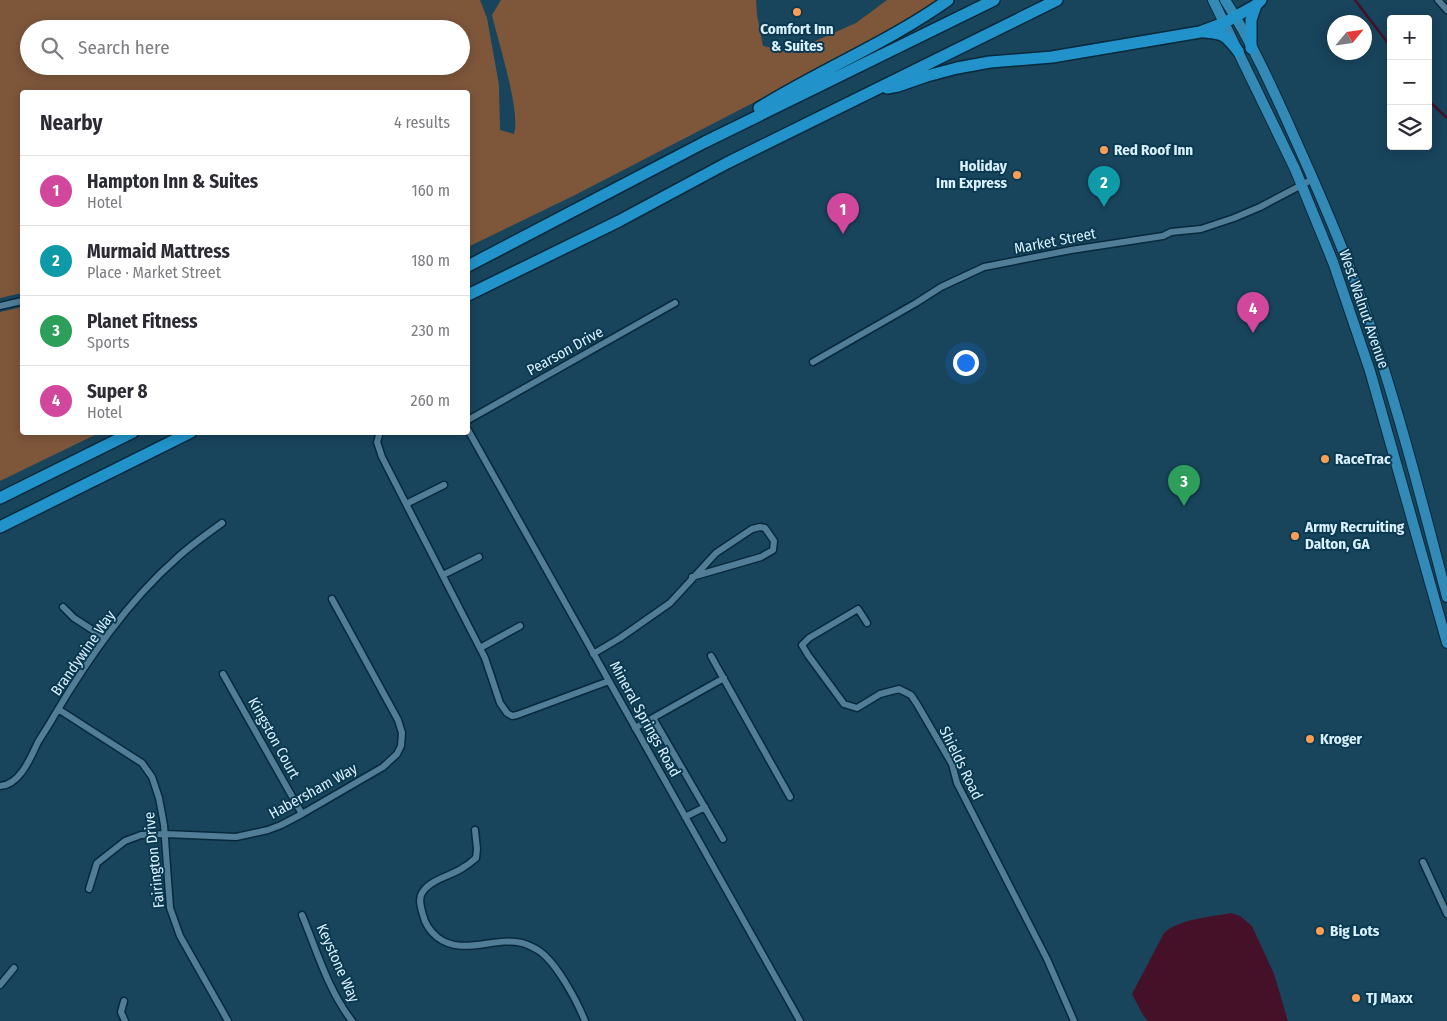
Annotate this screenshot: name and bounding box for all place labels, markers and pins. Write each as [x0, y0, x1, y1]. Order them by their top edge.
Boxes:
marker: Comfort Inn & Suites [791, 6, 803, 18]
place label: Comfort Inn & Suites [760, 20, 834, 55]
place label: Red Roof Inn [1114, 141, 1193, 159]
marker: Red Roof Inn [1098, 144, 1110, 156]
place label: Holiday Inn Express [936, 157, 1008, 192]
pin: 2 [1088, 166, 1120, 207]
marker: Holiday Inn Express [1011, 169, 1023, 181]
pin: 1 [827, 193, 859, 234]
pin: 4 [1237, 292, 1269, 333]
place label: RaceTrac [1335, 450, 1391, 468]
marker: RaceTrac [1319, 453, 1331, 465]
pin: 3 [1168, 465, 1200, 506]
place label: Army Recruiting Dalton, GA [1304, 518, 1405, 553]
marker: Army Recruiting Dalton, GA [1289, 530, 1301, 542]
place label: Kroger [1320, 730, 1363, 748]
marker: Kroger [1304, 733, 1316, 745]
place label: Big Lots [1330, 922, 1380, 940]
marker: Big Lots [1314, 925, 1326, 937]
place label: TJ Maxx [1366, 989, 1414, 1007]
marker: TJ Maxx [1350, 992, 1362, 1004]

